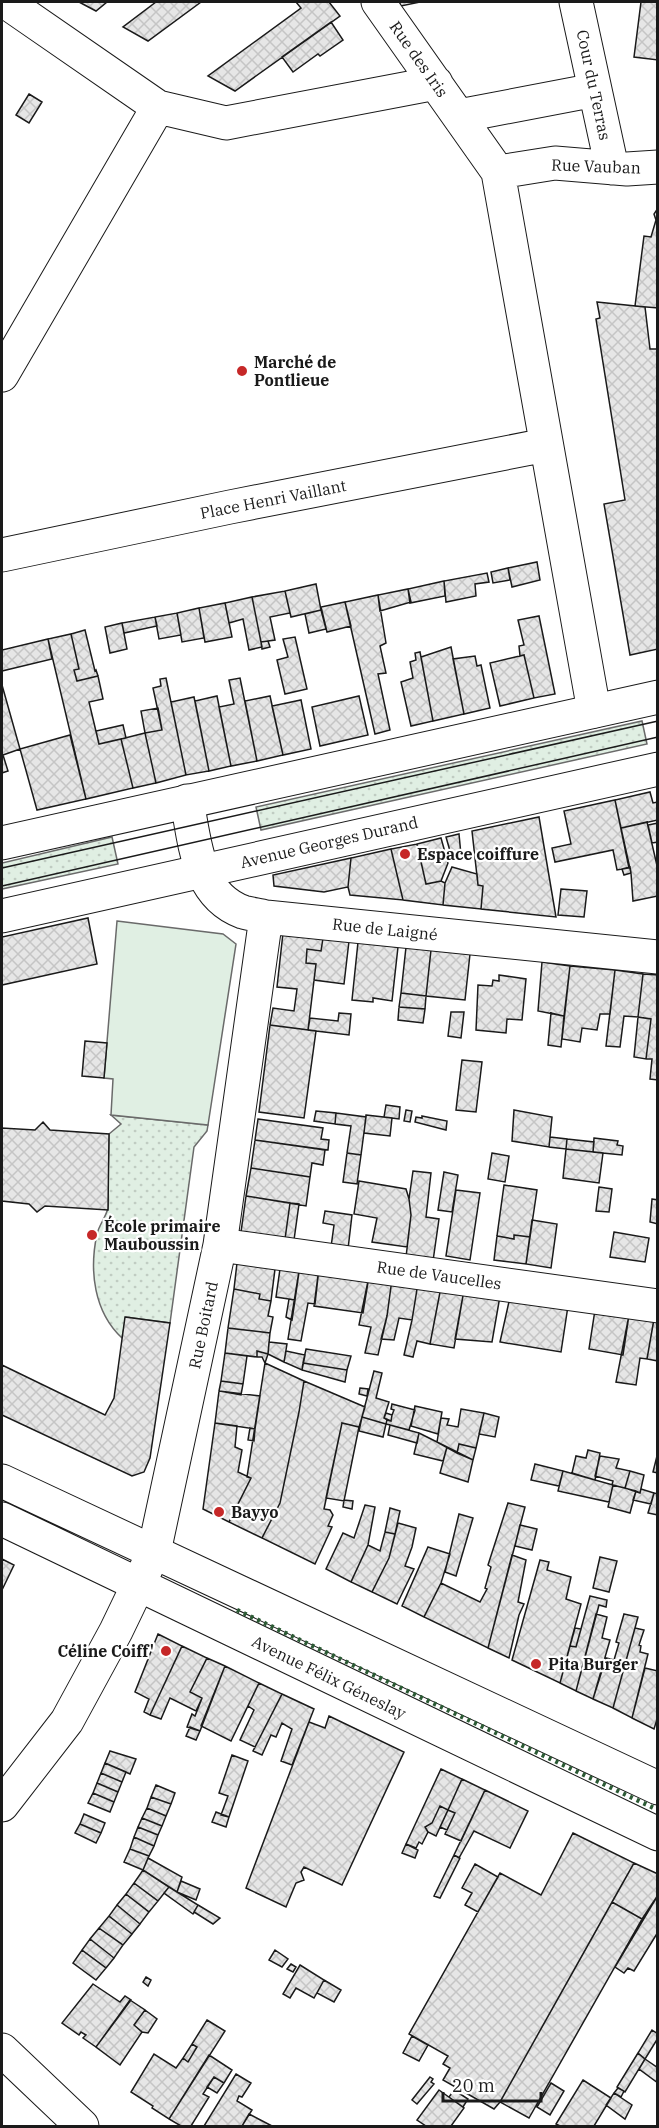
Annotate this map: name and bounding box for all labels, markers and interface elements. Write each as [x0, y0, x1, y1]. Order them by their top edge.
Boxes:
street label: Rue des Iris [386, 17, 452, 101]
street label: Cour du Terras [573, 28, 615, 142]
street label: Rue Vauban [551, 154, 641, 178]
place label: Marché de Pontlieue [254, 352, 336, 390]
marker: Marché de Pontlieue [235, 364, 249, 378]
street label: Place Henri Vaillant [198, 475, 348, 523]
street label: Avenue Georges Durand [238, 812, 420, 872]
place label: Espace coiffure [417, 844, 539, 864]
marker: Espace coiffure [398, 847, 412, 861]
street label: Rue de Laigné [331, 914, 439, 944]
place label: École primaire Mauboussin [104, 1215, 221, 1254]
marker: École primaire Mauboussin [85, 1228, 99, 1242]
street label: Rue de Vaucelles [375, 1256, 503, 1294]
street label: Rue Boitard [184, 1279, 222, 1371]
place label: Bayyo [231, 1502, 279, 1522]
marker: Bayyo [212, 1505, 226, 1519]
street label: Avenue Félix Géneslay [249, 1631, 410, 1723]
place label: Céline Coiff' [58, 1641, 154, 1661]
marker: Céline Coiff' [159, 1644, 173, 1658]
place label: Pita Burger [548, 1654, 638, 1674]
marker: Pita Burger [529, 1657, 543, 1671]
scale bar [443, 2065, 540, 2103]
text: 20 m [452, 2074, 495, 2097]

